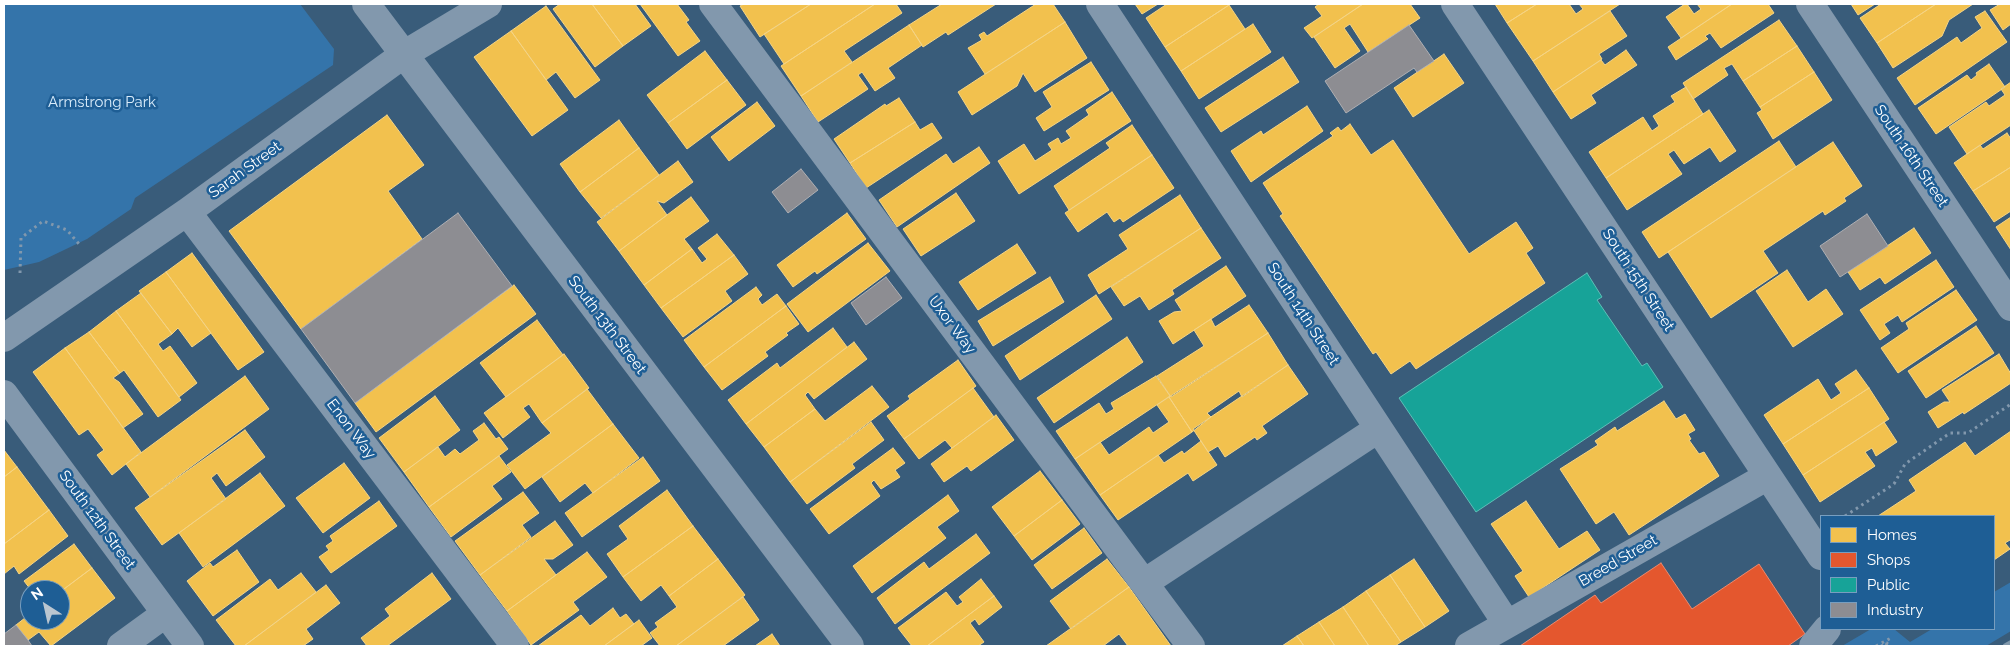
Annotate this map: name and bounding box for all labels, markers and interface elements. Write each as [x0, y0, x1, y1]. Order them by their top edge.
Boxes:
park label: Armstrong Park [48, 93, 156, 111]
street label: South 16th Street [1870, 102, 1952, 210]
street label: Sarah Street [205, 138, 285, 202]
street label: South 15th Street [1598, 225, 1678, 335]
street label: South 14th Street [1263, 259, 1343, 369]
street label: South 13th Street [564, 272, 650, 378]
street label: Uxor Way [924, 293, 980, 357]
street label: Enon Way [323, 396, 379, 462]
street label: South 12th Street [55, 467, 139, 573]
legend [1820, 515, 1995, 630]
text: Homes [1867, 526, 1917, 544]
street label: Breed Street [1576, 531, 1660, 591]
text: Shops [1867, 551, 1910, 569]
text: Public [1867, 576, 1910, 594]
north arrow [20, 580, 70, 630]
text: N [28, 584, 46, 603]
text: Industry [1867, 601, 1923, 619]

